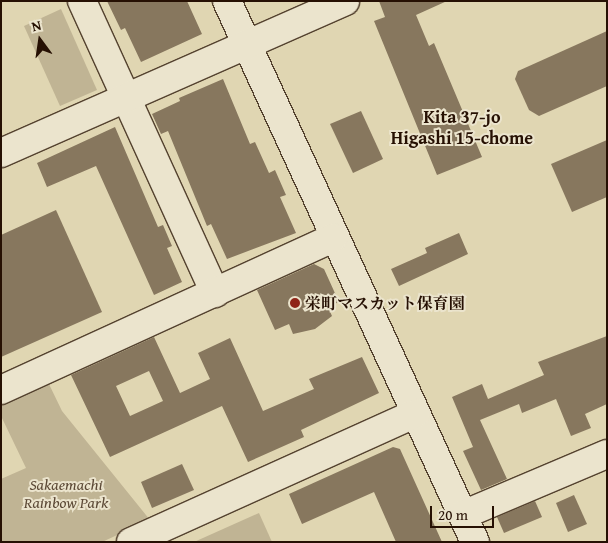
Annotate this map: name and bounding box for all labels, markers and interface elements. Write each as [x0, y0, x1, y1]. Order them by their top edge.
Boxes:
north arrow [15, 15, 65, 65]
text: N [29, 15, 43, 36]
district label: Kita 37-jo Higashi 15-chome [391, 107, 533, 150]
place label: 栄町マスカット保育園 [305, 293, 465, 313]
marker: 栄町マスカット保育園 [289, 297, 301, 309]
park label: Sakaemachi Rainbow Park [24, 474, 108, 512]
scale bar [433, 496, 497, 528]
text: 20 m [438, 504, 468, 525]

